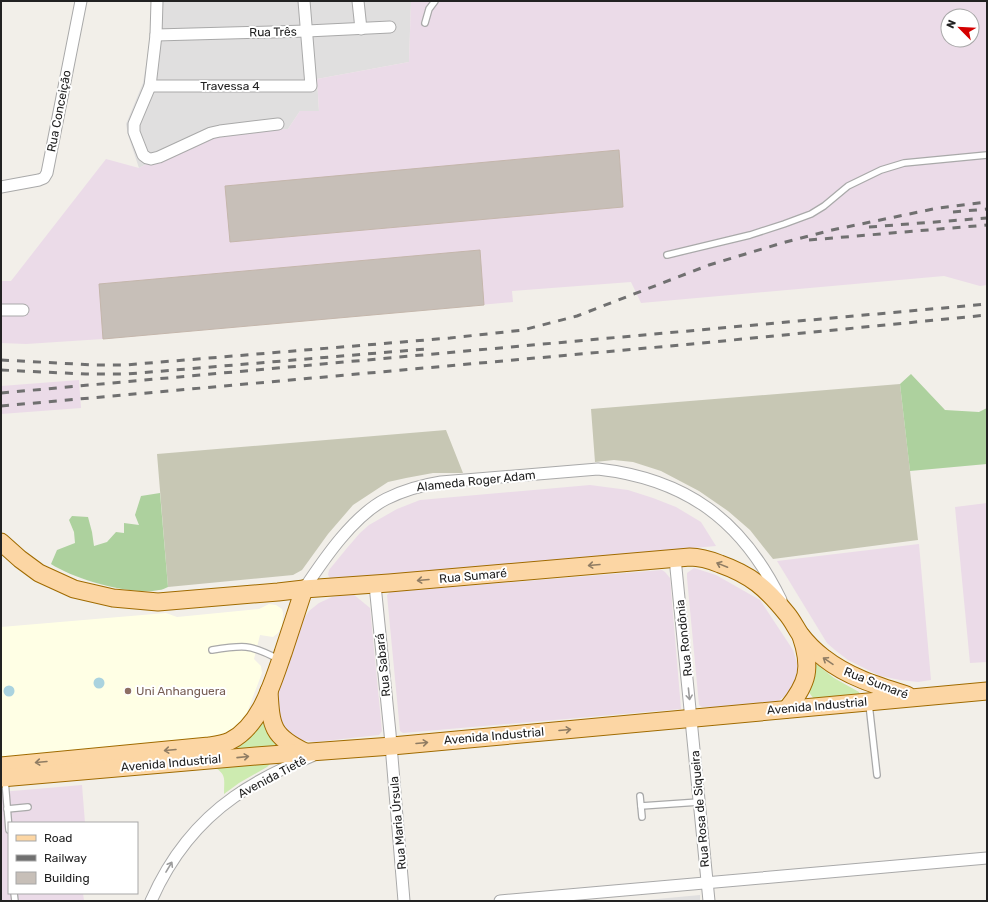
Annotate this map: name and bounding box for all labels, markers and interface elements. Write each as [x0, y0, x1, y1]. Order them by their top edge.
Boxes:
north arrow [940, 8, 980, 48]
text: N [944, 18, 959, 30]
street label: Rua Três [249, 25, 297, 39]
street label: Rua Conceição [44, 69, 74, 153]
street label: Travessa 4 [200, 79, 260, 93]
street label: Alameda Roger Adam [416, 468, 536, 494]
one-way arrow [717, 560, 729, 568]
one-way arrow [588, 562, 601, 569]
street label: Rua Sumaré [439, 566, 508, 586]
one-way arrow [417, 577, 430, 584]
street label: Rua Rondônia [673, 599, 695, 677]
street label: Rua Sabará [373, 633, 393, 697]
one-way arrow [823, 657, 834, 665]
street label: Rua Sumaré [842, 664, 910, 702]
place label: Uni Anhanguera [136, 684, 226, 698]
marker: Uni Anhanguera [123, 686, 133, 696]
one-way arrow [686, 687, 693, 700]
street label: Avenida Industrial [766, 695, 868, 717]
street label: Avenida Industrial [443, 725, 545, 747]
one-way arrow [558, 726, 571, 733]
one-way arrow [415, 740, 428, 747]
one-way arrow [164, 746, 177, 753]
street label: Rua Rosa de Siqueira [688, 750, 712, 868]
street label: Avenida Industrial [120, 752, 222, 774]
street label: Avenida Tietê [235, 753, 309, 801]
one-way arrow [236, 753, 249, 760]
one-way arrow [35, 758, 48, 766]
street label: Rua Maria Úrsula [387, 776, 409, 870]
legend [8, 822, 138, 894]
text: Road [44, 831, 72, 845]
text: Railway [44, 851, 87, 865]
one-way arrow [165, 861, 173, 872]
text: Building [44, 871, 90, 885]

